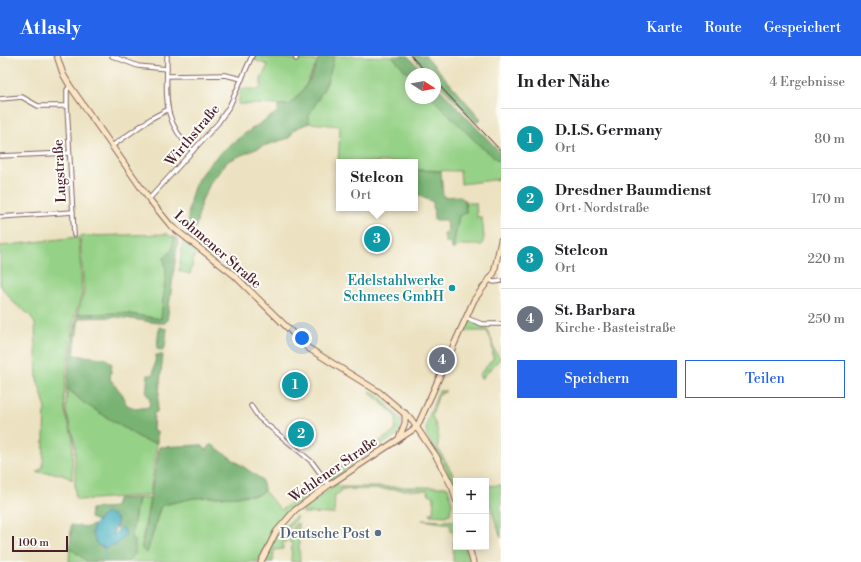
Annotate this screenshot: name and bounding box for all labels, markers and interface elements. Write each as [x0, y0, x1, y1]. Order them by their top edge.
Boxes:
text: Atlasly [20, 16, 81, 40]
text: Karte [646, 19, 683, 37]
text: Route [705, 19, 742, 37]
text: Gespeichert [764, 19, 841, 37]
north arrow [405, 68, 441, 104]
text: In der Nähe [517, 71, 610, 93]
text: 4 Ergebnisse [770, 74, 845, 90]
street label: Wirthstraße [161, 101, 224, 171]
text: D.I.S. Germany [555, 121, 662, 140]
text: 1 [527, 131, 533, 147]
text: 80 m [814, 131, 845, 147]
street label: Lugstraße [49, 139, 71, 203]
text: Ort [555, 140, 576, 156]
popup [336, 159, 418, 211]
text: Stelcon [351, 168, 403, 187]
text: Dresdner Baumdienst [555, 181, 711, 200]
text: Ort [351, 187, 371, 203]
text: 2 [526, 191, 534, 207]
text: 170 m [811, 191, 845, 207]
text: Ort · Nordstraße [555, 200, 649, 216]
street label: Lohmener Straße [170, 207, 265, 293]
pin: 3 [364, 224, 390, 254]
text: Stelcon [555, 241, 608, 260]
text: 3 [526, 251, 534, 267]
text: 220 m [807, 251, 845, 267]
text: Ort [555, 260, 576, 276]
place label: Edelstahlwerke Schmees GmbH [343, 272, 445, 306]
marker: Edelstahlwerke Schmees GmbH [447, 283, 457, 293]
text: St. Barbara [555, 301, 635, 320]
text: 4 [526, 311, 534, 327]
text: 250 m [808, 311, 845, 327]
text: Kirche · Basteistraße [555, 320, 676, 336]
your location [292, 328, 312, 348]
pin: 4 [429, 345, 455, 375]
button: Speichern [517, 360, 677, 398]
button: Teilen [685, 360, 845, 398]
pin: 1 [282, 370, 308, 400]
pin: 2 [288, 419, 314, 449]
street label: Wehlener Straße [285, 433, 381, 508]
map controls [453, 478, 489, 550]
button: + [453, 478, 489, 514]
button: − [453, 514, 489, 550]
place label: Deutsche Post [280, 525, 370, 543]
marker: Deutsche Post [373, 528, 383, 538]
scale bar [12, 534, 68, 553]
text: 100 m [18, 536, 49, 550]

